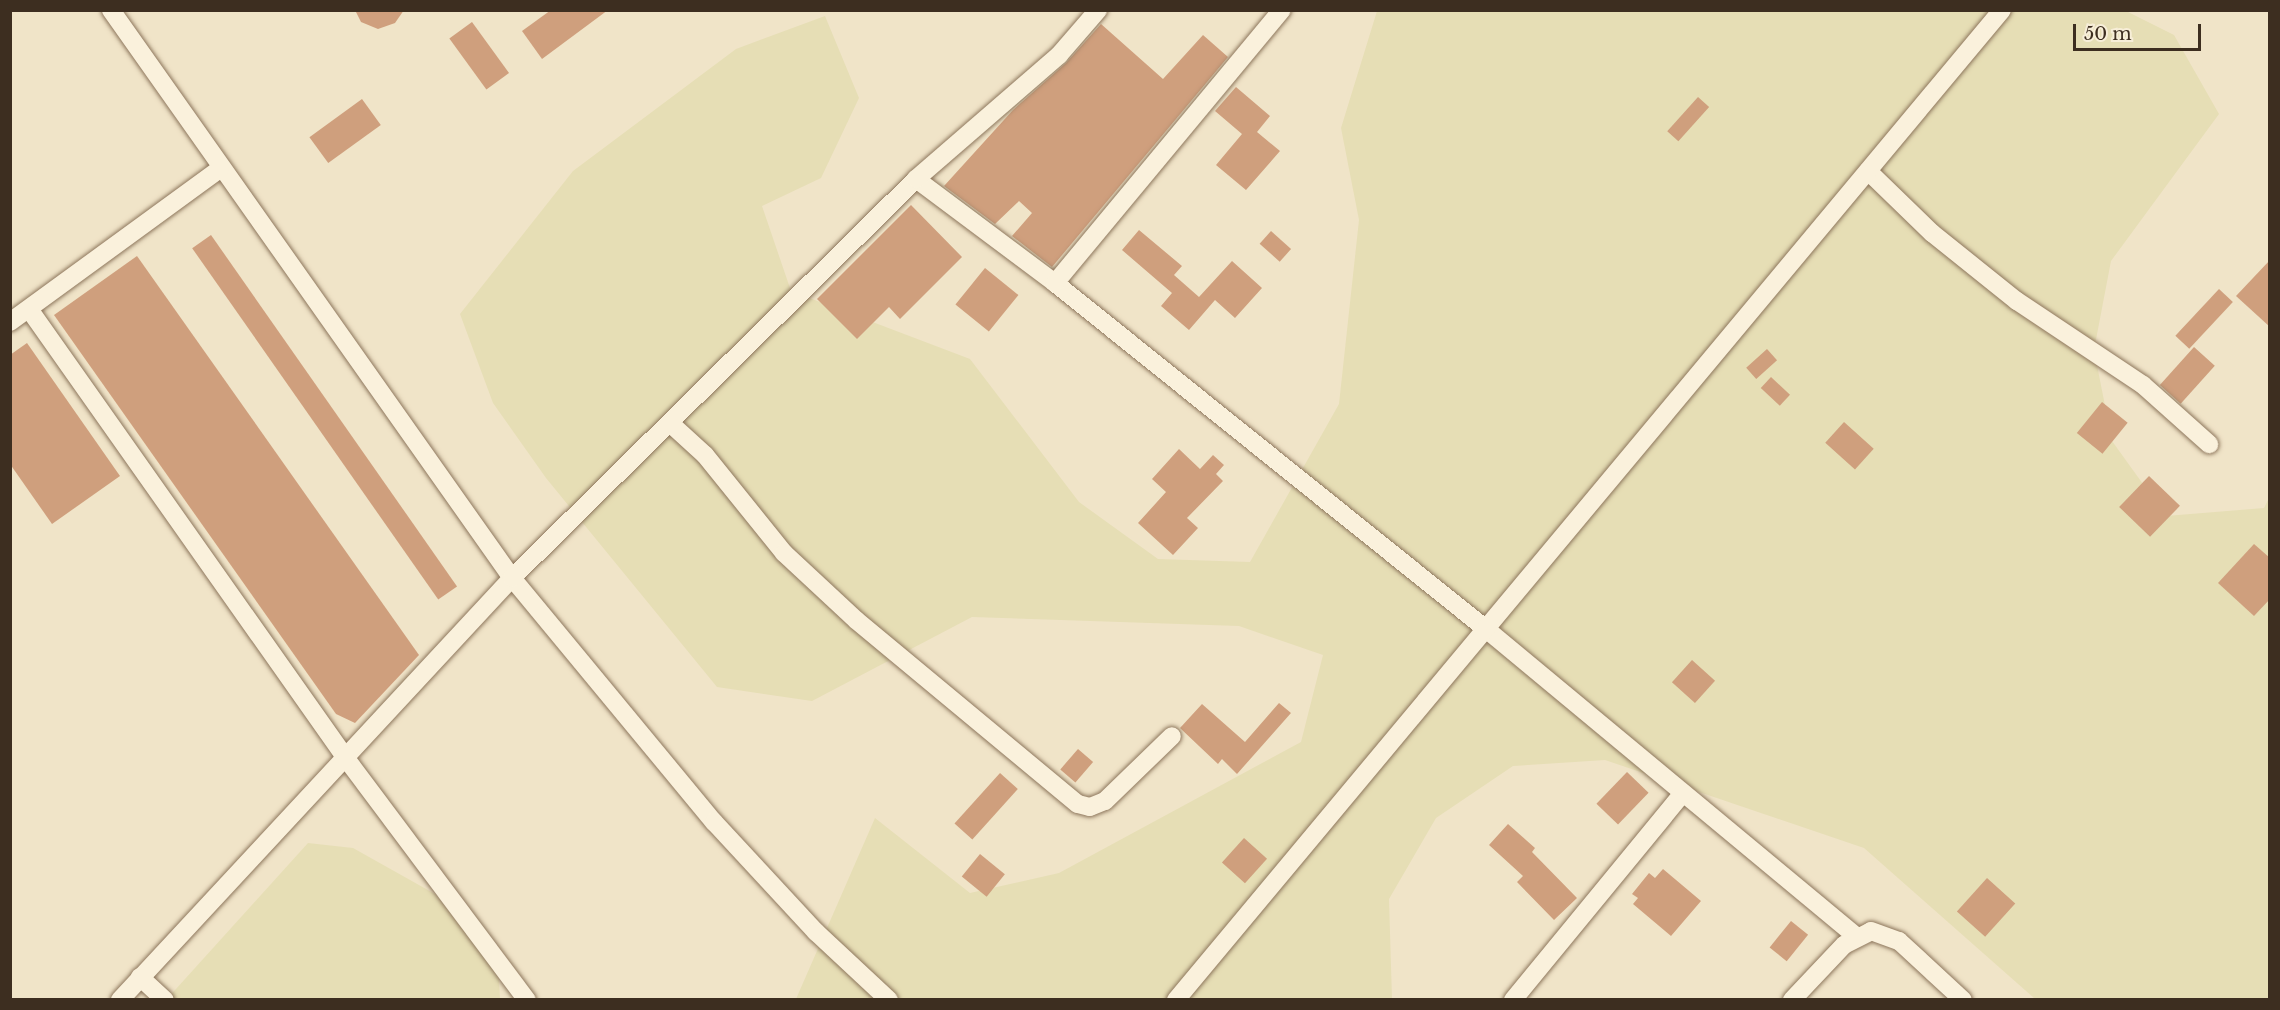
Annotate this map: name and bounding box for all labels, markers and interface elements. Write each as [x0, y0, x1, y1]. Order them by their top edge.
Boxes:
scale bar [2076, 12, 2204, 50]
text: 50 m [2084, 23, 2132, 45]

